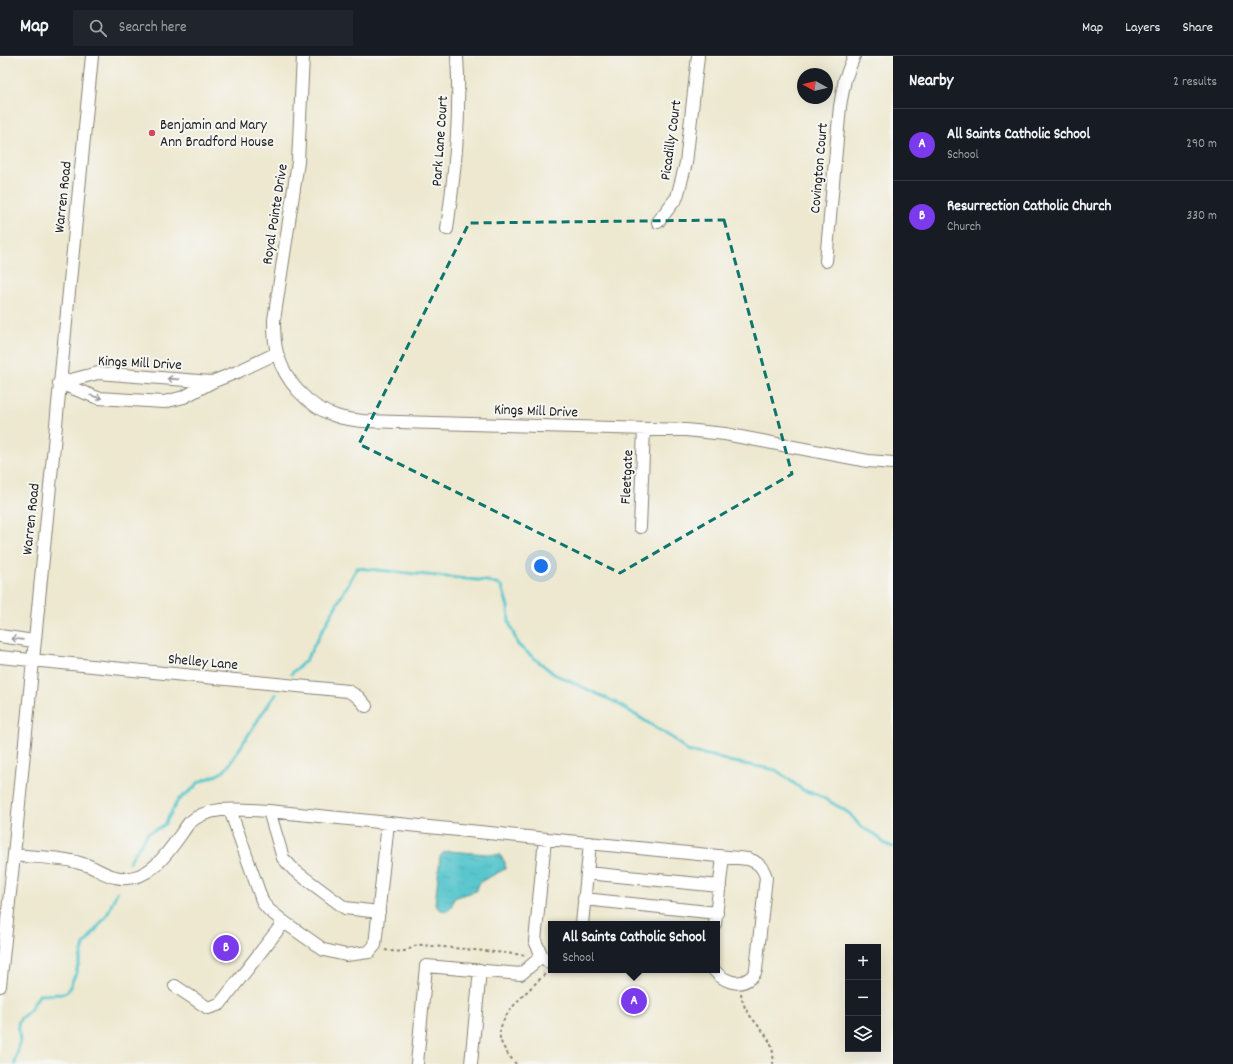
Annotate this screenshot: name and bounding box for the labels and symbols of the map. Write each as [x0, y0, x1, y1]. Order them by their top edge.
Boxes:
north arrow [797, 68, 833, 104]
street label: Park Lane Court [427, 95, 455, 187]
street label: Picadilly Court [655, 98, 689, 182]
place label: Benjamin and Mary Ann Bradford House [160, 115, 274, 154]
street label: Covington Court [805, 122, 835, 214]
marker: Benjamin and Mary Ann Bradford House [147, 128, 157, 138]
street label: Warren Road [49, 160, 79, 234]
street label: Royal Pointe Drive [257, 162, 295, 266]
street label: Kings Mill Drive [97, 351, 183, 377]
one-way arrow [167, 376, 180, 383]
one-way arrow [89, 394, 102, 401]
street label: Kings Mill Drive [494, 400, 579, 424]
street label: Fleetgate [616, 449, 640, 505]
street label: Warren Road [17, 482, 47, 556]
your location [531, 556, 551, 576]
one-way arrow [11, 635, 24, 643]
street label: Shelley Lane [167, 649, 239, 677]
pin: B [213, 933, 239, 963]
pin: A [621, 986, 647, 1016]

